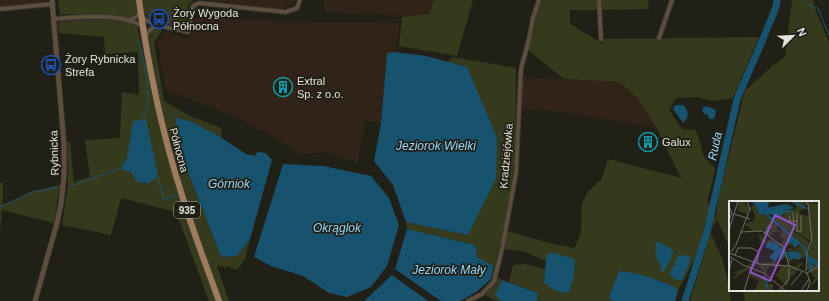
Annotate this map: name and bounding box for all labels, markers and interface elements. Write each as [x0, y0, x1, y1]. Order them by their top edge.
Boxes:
place label: Żory Wygoda Północna [173, 7, 239, 32]
bus stop icon: Żory Wygoda Północna [148, 8, 170, 30]
north arrow [773, 16, 813, 56]
text: N [795, 26, 809, 38]
place label: Żory Rybnicka Strefa [65, 53, 136, 78]
bus stop icon: Żory Rybnicka Strefa [40, 54, 62, 76]
place label: Extral Sp. z o.o. [297, 75, 343, 100]
building icon: Extral Sp. z o.o. [272, 76, 294, 98]
street label: Kradziejówka [497, 122, 515, 189]
street label: Północna [167, 126, 191, 175]
street label: Rybnicka [47, 129, 61, 176]
water label: Ruda [705, 130, 725, 162]
building icon: Galux [637, 131, 659, 153]
place label: Galux [662, 136, 691, 148]
water label: Jeziorok Wielki [395, 139, 476, 153]
water label: Górniok [208, 177, 251, 191]
inset map [729, 201, 819, 291]
road number: 935 [174, 202, 200, 218]
water label: Okrąglok [313, 221, 362, 235]
water label: Jeziorok Mały [411, 263, 487, 277]

